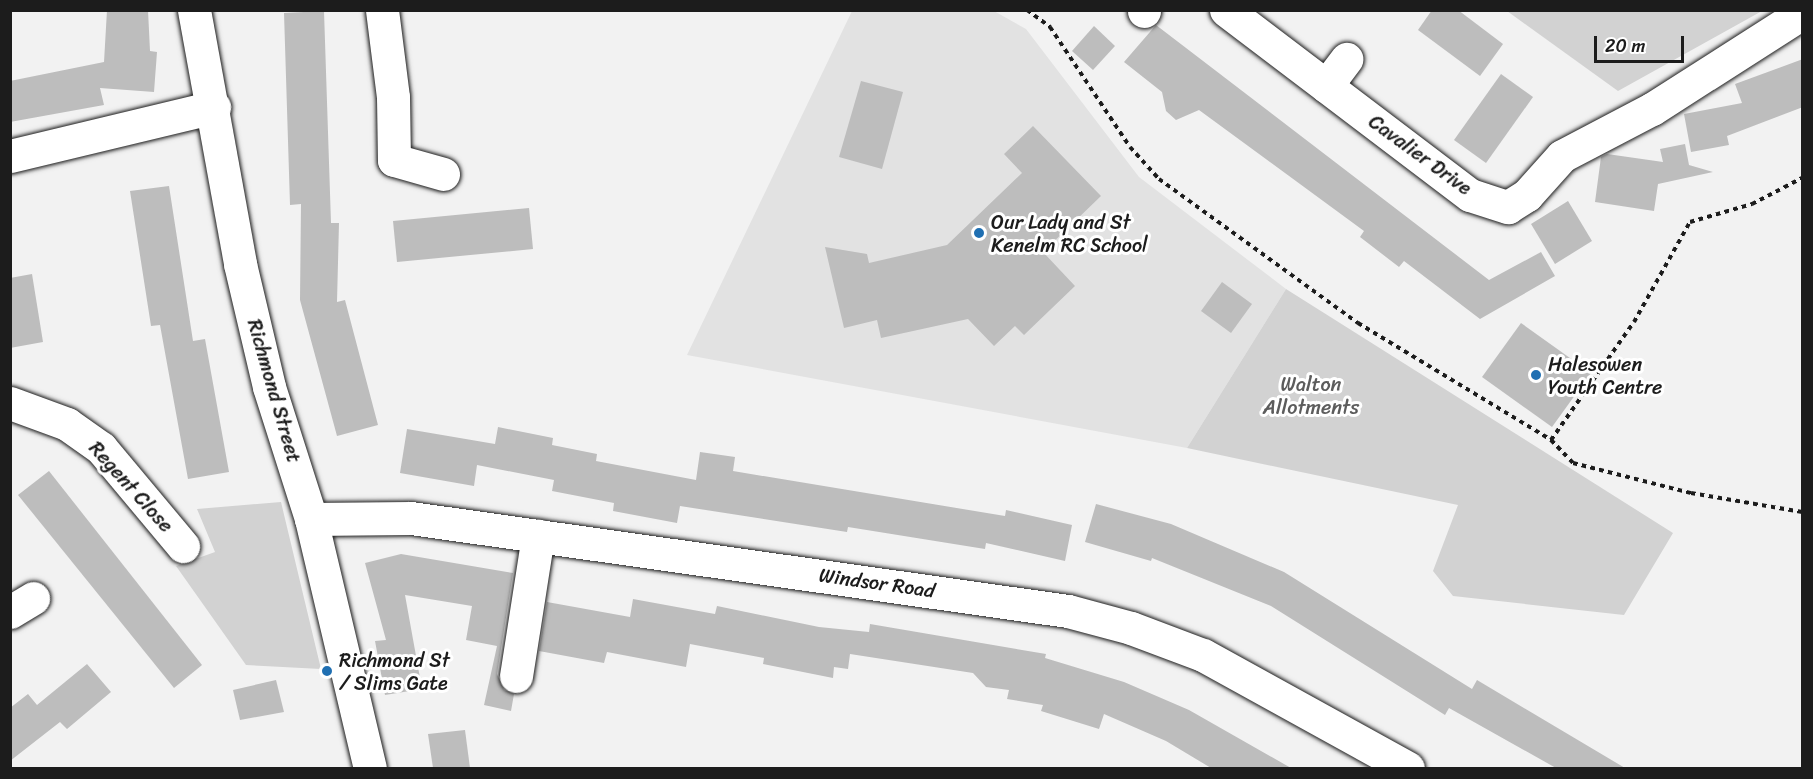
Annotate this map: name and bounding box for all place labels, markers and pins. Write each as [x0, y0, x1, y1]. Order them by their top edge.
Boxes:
place label: Our Lady and St Kenelm RC School [991, 210, 1150, 257]
marker: Our Lady and St Kenelm RC School [972, 226, 986, 240]
place label: Halesowen Youth Centre [1548, 352, 1663, 399]
marker: Halesowen Youth Centre [1529, 368, 1543, 382]
place label: Richmond St / Slims Gate [339, 648, 450, 695]
marker: Richmond St / Slims Gate [320, 664, 334, 678]

